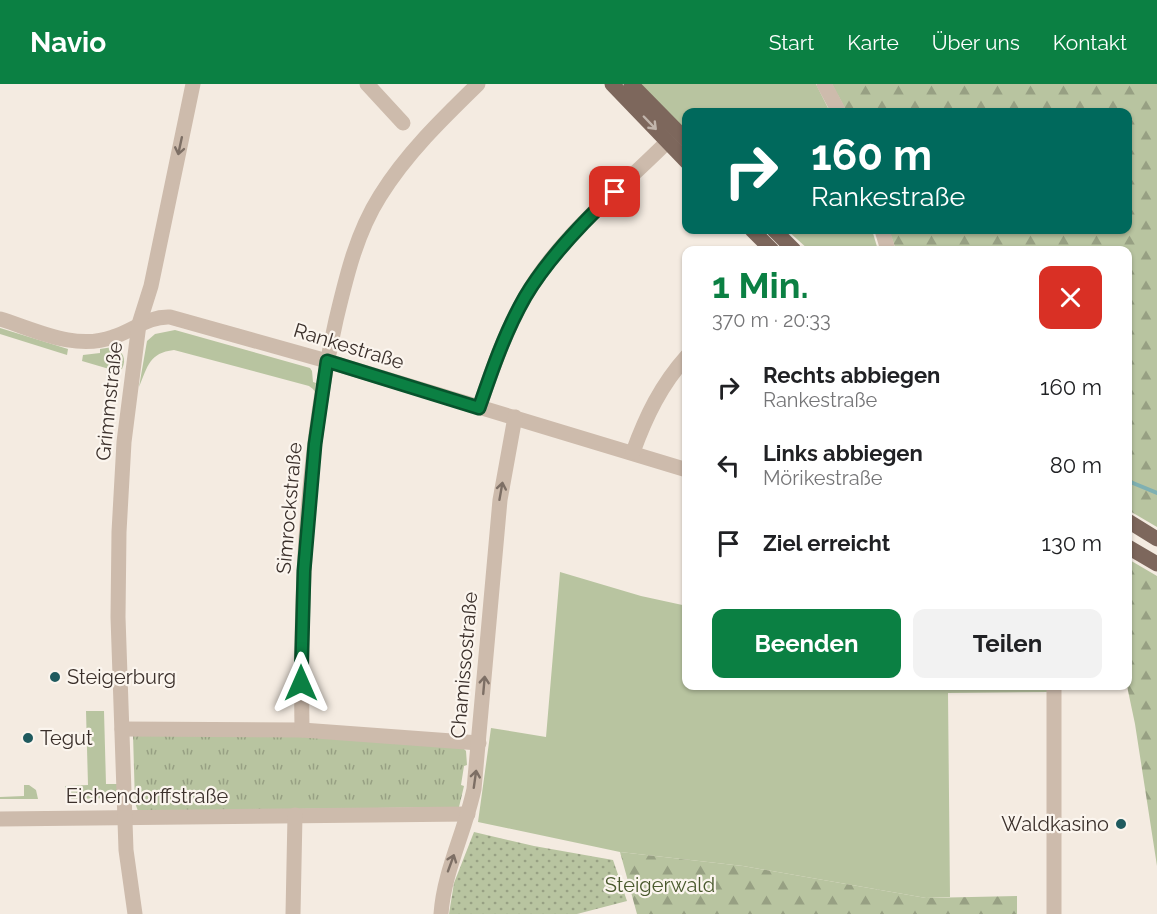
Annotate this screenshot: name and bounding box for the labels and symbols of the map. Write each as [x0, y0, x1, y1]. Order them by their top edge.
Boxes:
one-way arrow [642, 115, 656, 130]
one-way arrow [174, 136, 185, 155]
pin [589, 166, 640, 217]
street label: Rankestraße [291, 318, 407, 374]
street label: Grimmstraße [91, 340, 127, 462]
street label: Simrockstraße [271, 441, 307, 575]
one-way arrow [496, 482, 507, 501]
street label: Chamissostraße [446, 590, 482, 739]
position arrow [269, 651, 333, 715]
place label: Steigerburg [67, 665, 176, 689]
marker: Steigerburg [48, 670, 62, 684]
one-way arrow [479, 676, 490, 696]
place label: Tegut [40, 726, 93, 750]
marker: Tegut [21, 731, 35, 745]
one-way arrow [470, 769, 481, 789]
street label: Eichendorffstraße [66, 784, 229, 808]
place label: Waldkasino [1001, 812, 1109, 836]
marker: Waldkasino [1114, 817, 1128, 831]
one-way arrow [447, 854, 458, 873]
park label: Steigerwald [605, 873, 715, 897]

